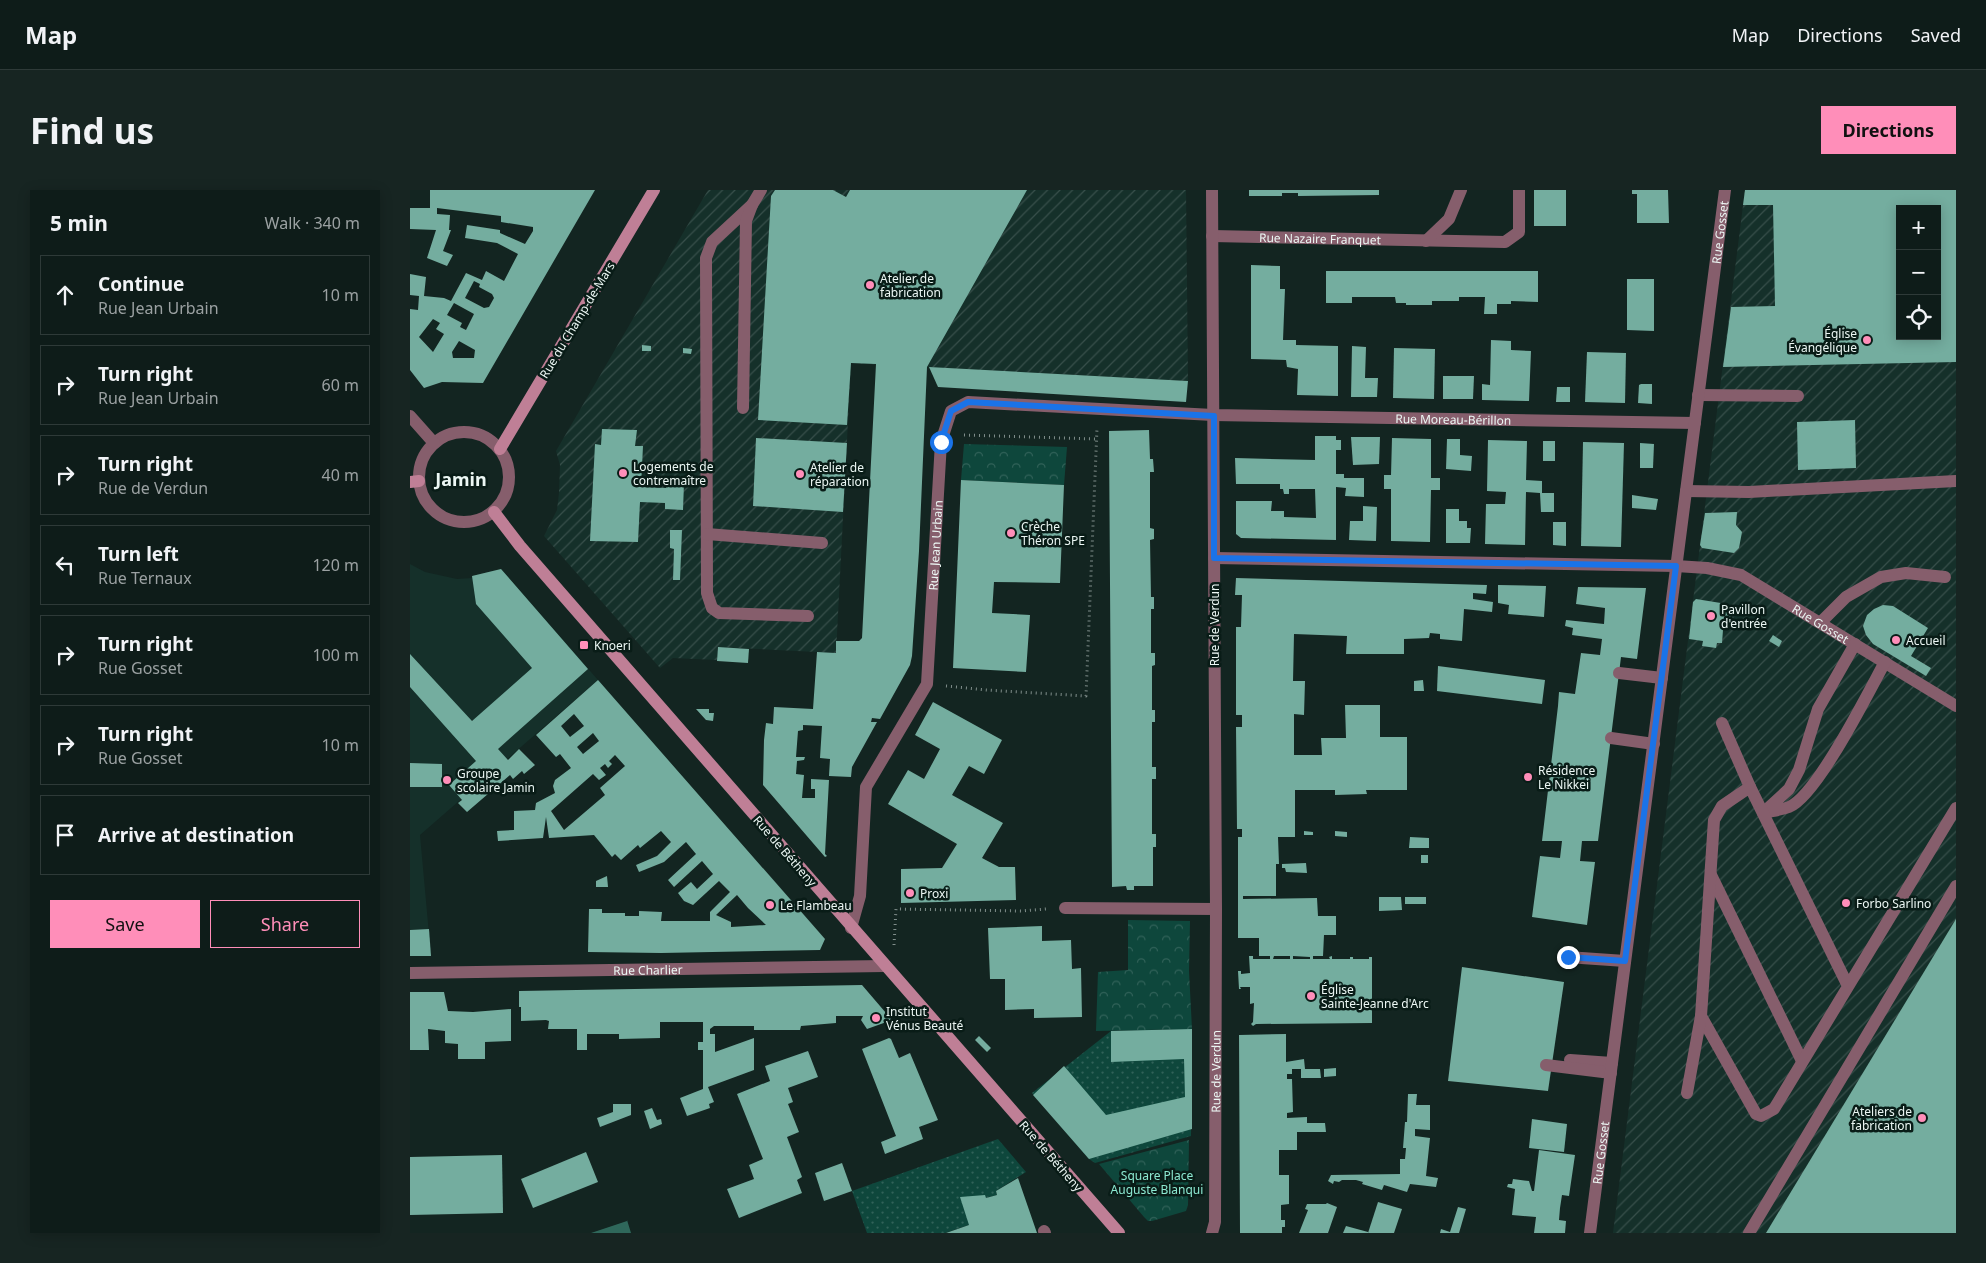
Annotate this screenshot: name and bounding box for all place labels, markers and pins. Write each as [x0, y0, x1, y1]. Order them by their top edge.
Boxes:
place label: Atelier de fabrication [880, 270, 941, 301]
marker: Atelier de fabrication [864, 279, 876, 291]
place label: Église Évangélique [1788, 325, 1857, 356]
marker: Église Évangélique [1861, 334, 1873, 346]
place label: Logements de contremaître [633, 458, 714, 489]
place label: Atelier de réparation [810, 459, 869, 490]
marker: Logements de contremaître [617, 467, 629, 479]
marker: Atelier de réparation [794, 468, 806, 480]
place label: Crèche Théron SPE [1021, 518, 1085, 549]
marker: Crèche Théron SPE [1005, 527, 1017, 539]
place label: Pavillon d'entrée [1721, 601, 1767, 632]
marker: Pavillon d'entrée [1705, 610, 1717, 622]
place label: Accueil [1906, 632, 1946, 649]
marker: Accueil [1890, 634, 1902, 646]
place label: Knoeri [594, 637, 631, 654]
marker: Knoeri [578, 639, 590, 651]
place label: Résidence Le Nikkei [1538, 762, 1595, 793]
place label: Groupe scolaire Jamin [457, 765, 535, 796]
marker: Résidence Le Nikkei [1522, 771, 1534, 783]
marker: Groupe scolaire Jamin [441, 774, 453, 786]
place label: Proxi [920, 885, 948, 902]
marker: Proxi [904, 887, 916, 899]
place label: Forbo Sarlino [1856, 895, 1931, 912]
place label: Le Flambeau [780, 897, 852, 914]
marker: Forbo Sarlino [1840, 897, 1852, 909]
marker: Le Flambeau [764, 899, 776, 911]
place label: Église Sainte-Jeanne d'Arc [1321, 981, 1429, 1012]
marker: Église Sainte-Jeanne d'Arc [1305, 990, 1317, 1002]
place label: Institut Vénus Beauté [886, 1003, 963, 1034]
marker: Institut Vénus Beauté [870, 1012, 882, 1024]
place label: Ateliers de fabrication [1851, 1103, 1912, 1134]
marker: Ateliers de fabrication [1916, 1112, 1928, 1124]

